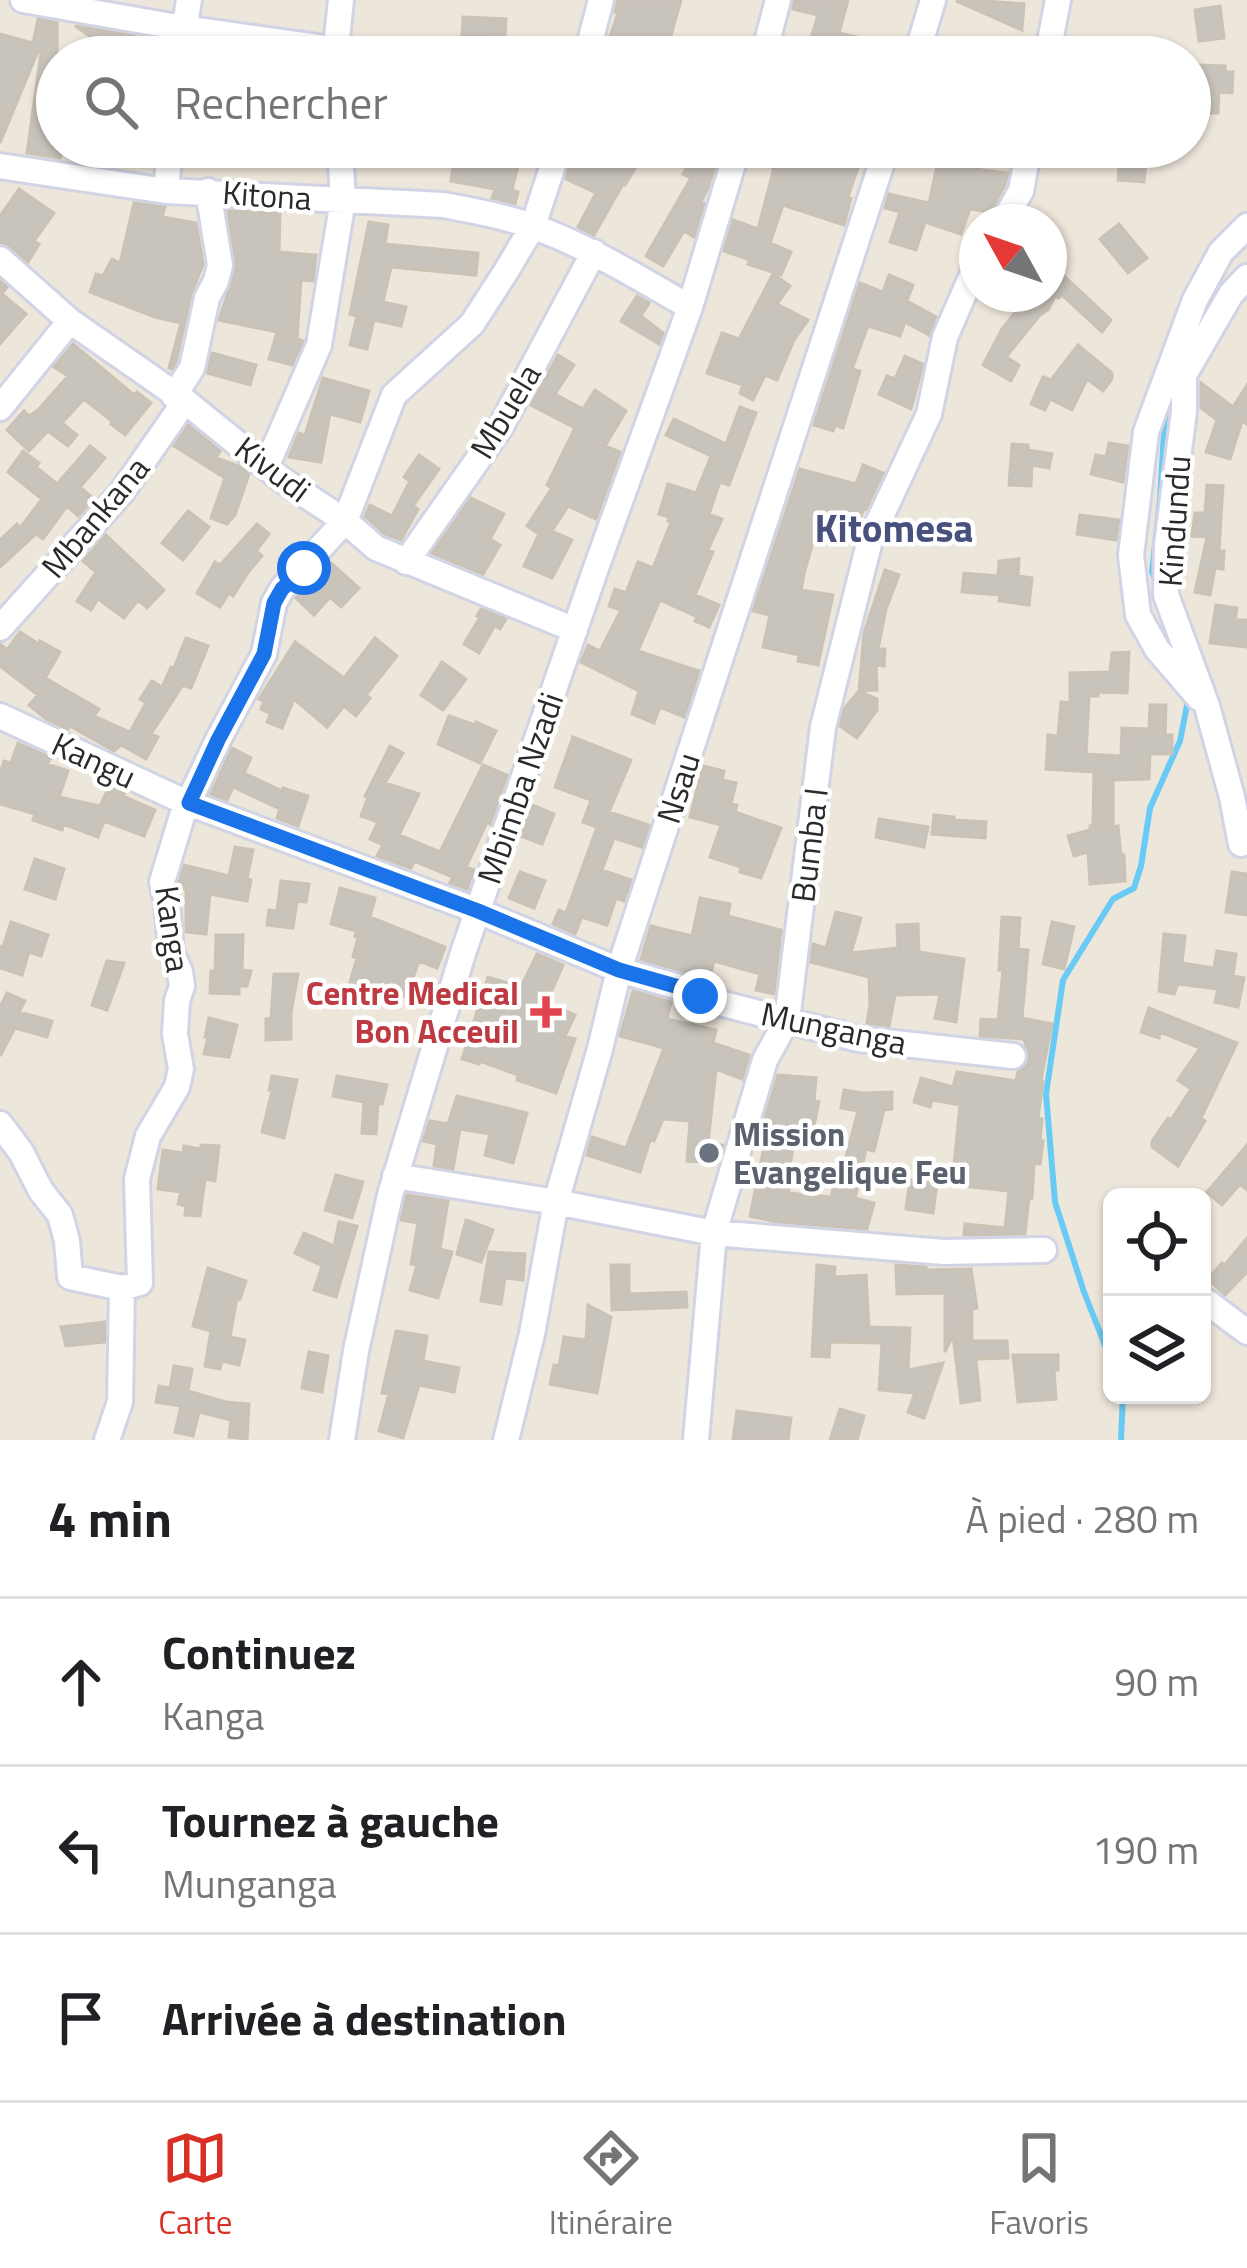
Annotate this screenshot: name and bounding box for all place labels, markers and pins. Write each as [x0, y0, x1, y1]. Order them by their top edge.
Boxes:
place label: Centre Medical Bon Acceuil [306, 968, 519, 1056]
marker: Centre Medical Bon Acceuil [530, 996, 562, 1028]
place label: Mission Evangelique Feu [733, 1109, 967, 1197]
marker: Mission Evangelique Feu [696, 1140, 722, 1166]

